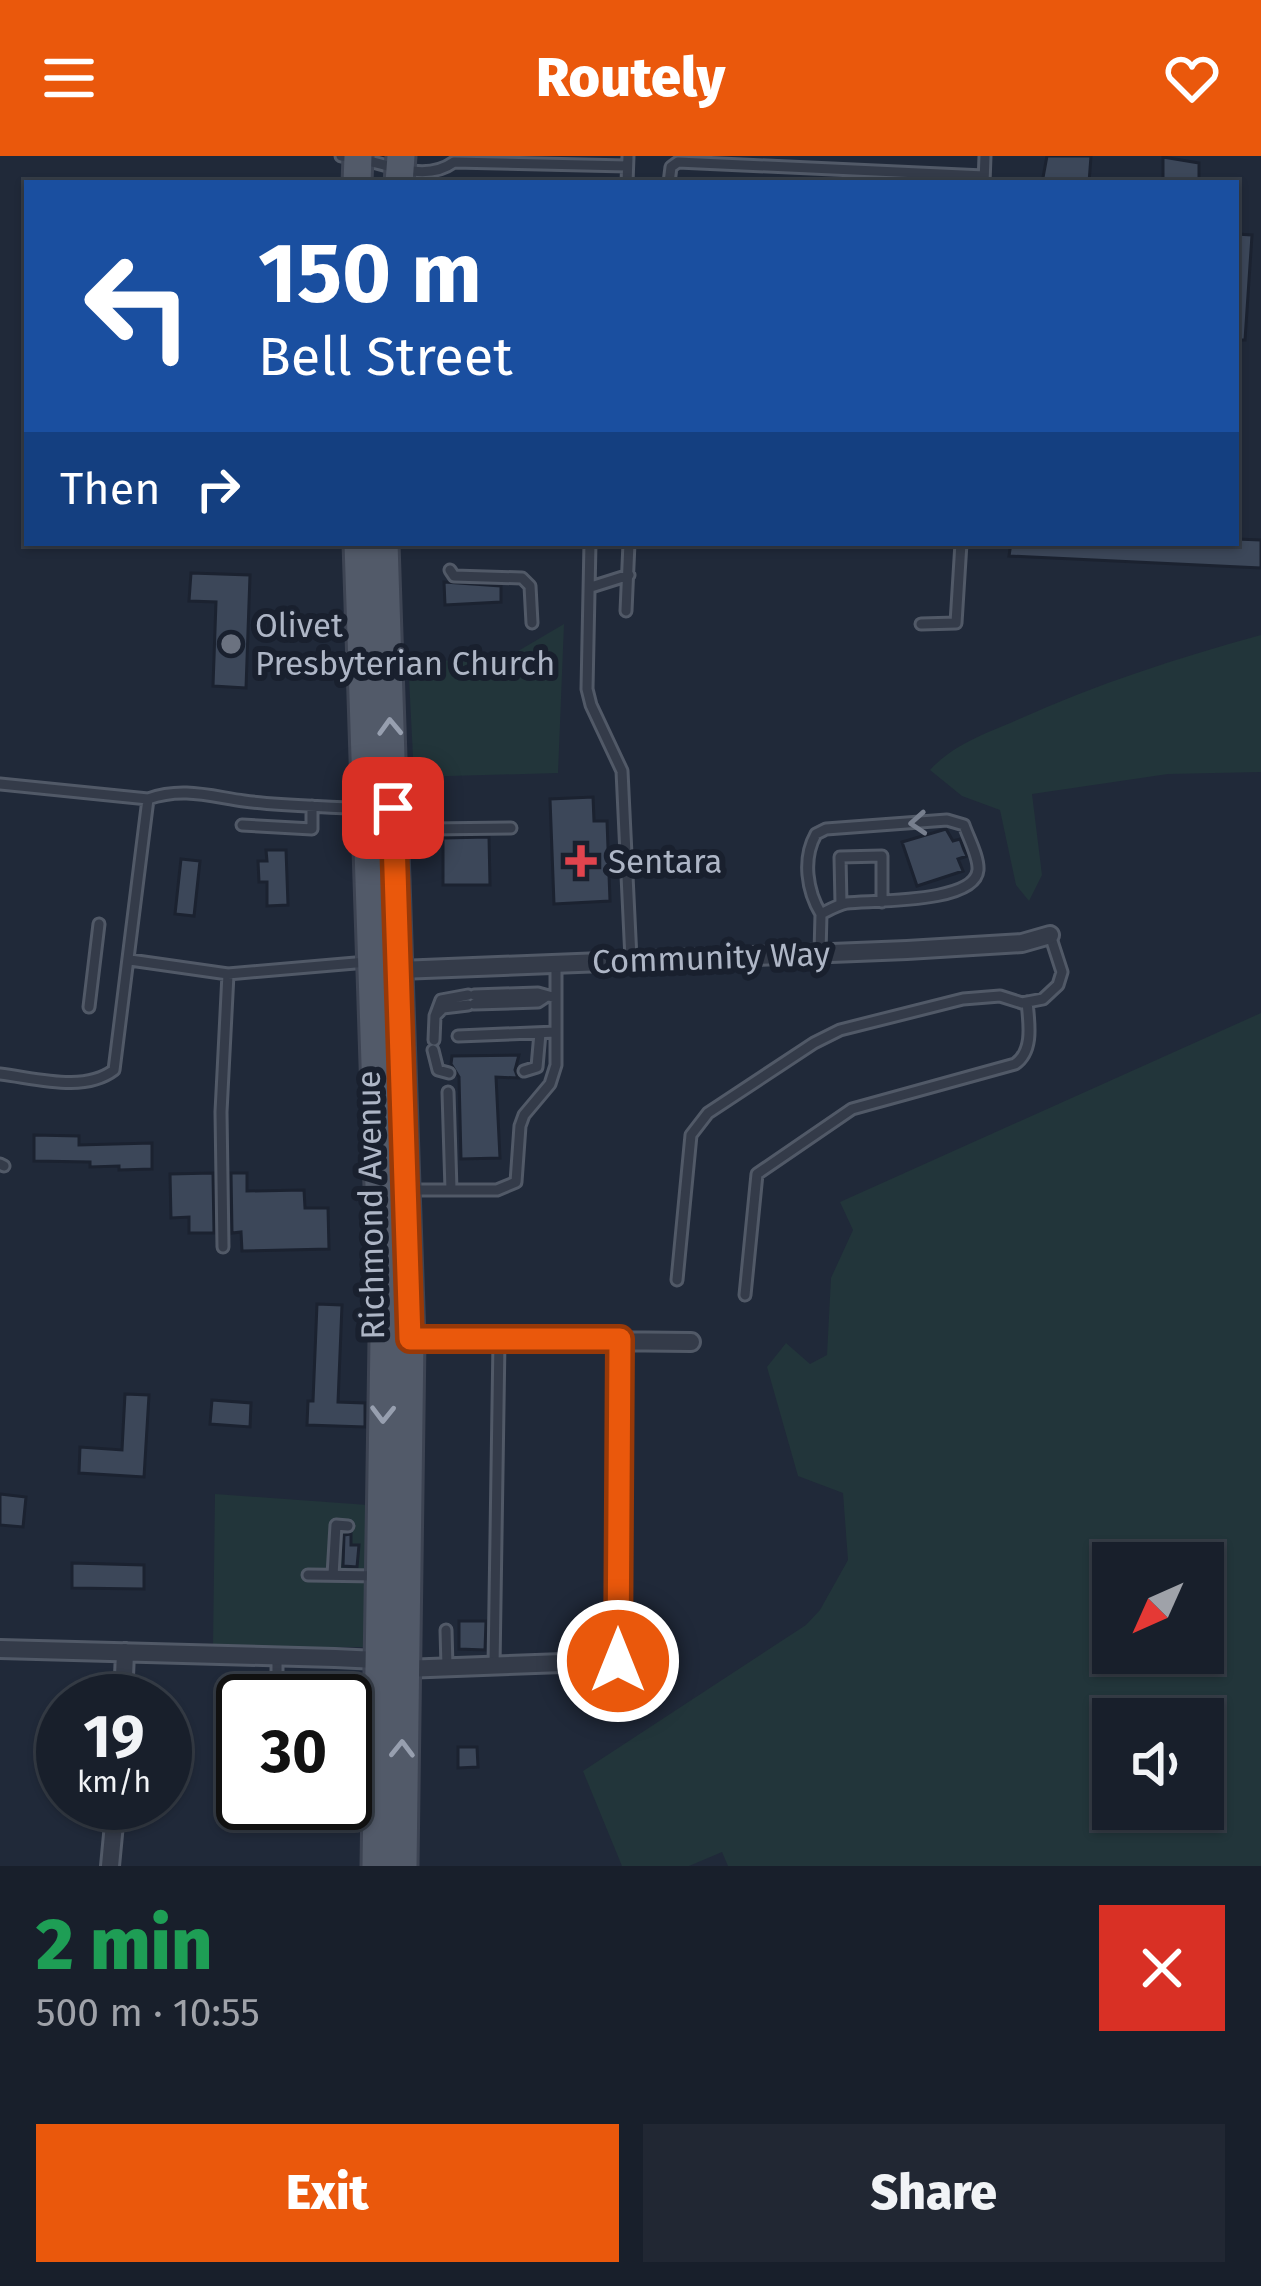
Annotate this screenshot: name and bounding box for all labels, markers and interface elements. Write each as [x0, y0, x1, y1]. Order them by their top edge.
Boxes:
icon: menu [36, 45, 102, 111]
icon: heart [1159, 45, 1225, 111]
text: Routely [536, 46, 725, 110]
text: 150 m [258, 223, 482, 324]
icon: left [60, 228, 216, 384]
text: Bell Street [258, 325, 513, 389]
icon: right [185, 456, 251, 522]
text: Then [60, 462, 161, 516]
place label: Olivet Presbyterian Church [255, 606, 555, 684]
marker: Olivet Presbyterian Church [218, 631, 244, 657]
one-way arrow [378, 717, 404, 736]
pin [342, 757, 444, 859]
icon: arrive [360, 775, 426, 841]
one-way arrow [908, 809, 927, 835]
place label: Sentara [608, 842, 722, 882]
marker: Sentara [565, 845, 597, 877]
street label: Community Way [591, 934, 831, 982]
street label: Richmond Avenue [349, 1070, 393, 1340]
one-way arrow [370, 1406, 396, 1424]
north arrow [1092, 1542, 1224, 1674]
map controls [1092, 1542, 1224, 1830]
position arrow [555, 1598, 681, 1724]
speed limit sign: 30 [216, 1674, 372, 1830]
button: sound [1092, 1698, 1224, 1830]
text: 19 [83, 1701, 145, 1773]
one-way arrow [389, 1739, 415, 1758]
text: km/h [77, 1764, 151, 1800]
text: 2 min [36, 1902, 212, 1988]
button: close [1099, 1905, 1225, 2031]
text: 500 m · 10:55 [36, 1990, 260, 2036]
button: Exit [36, 2124, 619, 2262]
button: Share [643, 2124, 1225, 2262]

